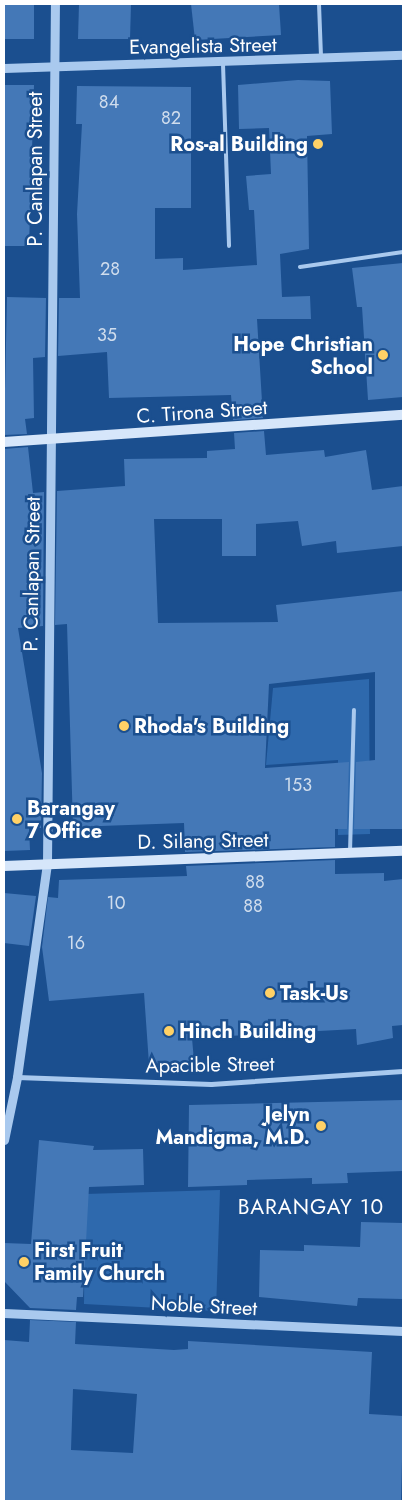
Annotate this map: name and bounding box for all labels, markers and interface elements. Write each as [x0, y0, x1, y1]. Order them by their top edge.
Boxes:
street label: Evangelista Street [129, 33, 277, 59]
house number: 84 [99, 91, 119, 113]
street label: P. Canlapan Street [23, 92, 47, 246]
house number: 82 [161, 107, 181, 129]
place label: Ros-al Building [170, 132, 308, 156]
marker: Ros-al Building [312, 138, 324, 150]
house number: 28 [100, 258, 120, 280]
house number: 35 [97, 324, 117, 346]
place label: Hope Christian School [233, 332, 373, 379]
marker: Hope Christian School [377, 349, 389, 361]
street label: C. Tirona Street [136, 395, 268, 429]
street label: P. Canlapan Street [19, 496, 45, 652]
place label: Rhoda's Building [134, 714, 289, 738]
marker: Rhoda's Building [118, 720, 130, 732]
house number: 153 [284, 774, 312, 796]
place label: Barangay 7 Office [27, 796, 115, 843]
marker: Barangay 7 Office [11, 813, 23, 825]
street label: D. Silang Street [137, 828, 269, 854]
house number: 88 [245, 871, 265, 893]
house number: 10 [107, 892, 125, 914]
house number: 88 [243, 895, 263, 917]
house number: 16 [67, 932, 85, 954]
place label: Task-Us [280, 981, 348, 1005]
marker: Task-Us [264, 987, 276, 999]
place label: Hinch Building [179, 1019, 316, 1043]
marker: Hinch Building [163, 1025, 175, 1037]
street label: Apacible Street [145, 1052, 275, 1078]
place label: Jelyn Mandigma, M.D. [155, 1102, 310, 1149]
marker: Jelyn Mandigma, M.D. [314, 1119, 328, 1133]
district label: BARANGAY 10 [236, 1194, 386, 1220]
place label: First Fruit Family Church [34, 1238, 165, 1285]
marker: First Fruit Family Church [18, 1256, 30, 1268]
street label: Noble Street [150, 1291, 258, 1321]

